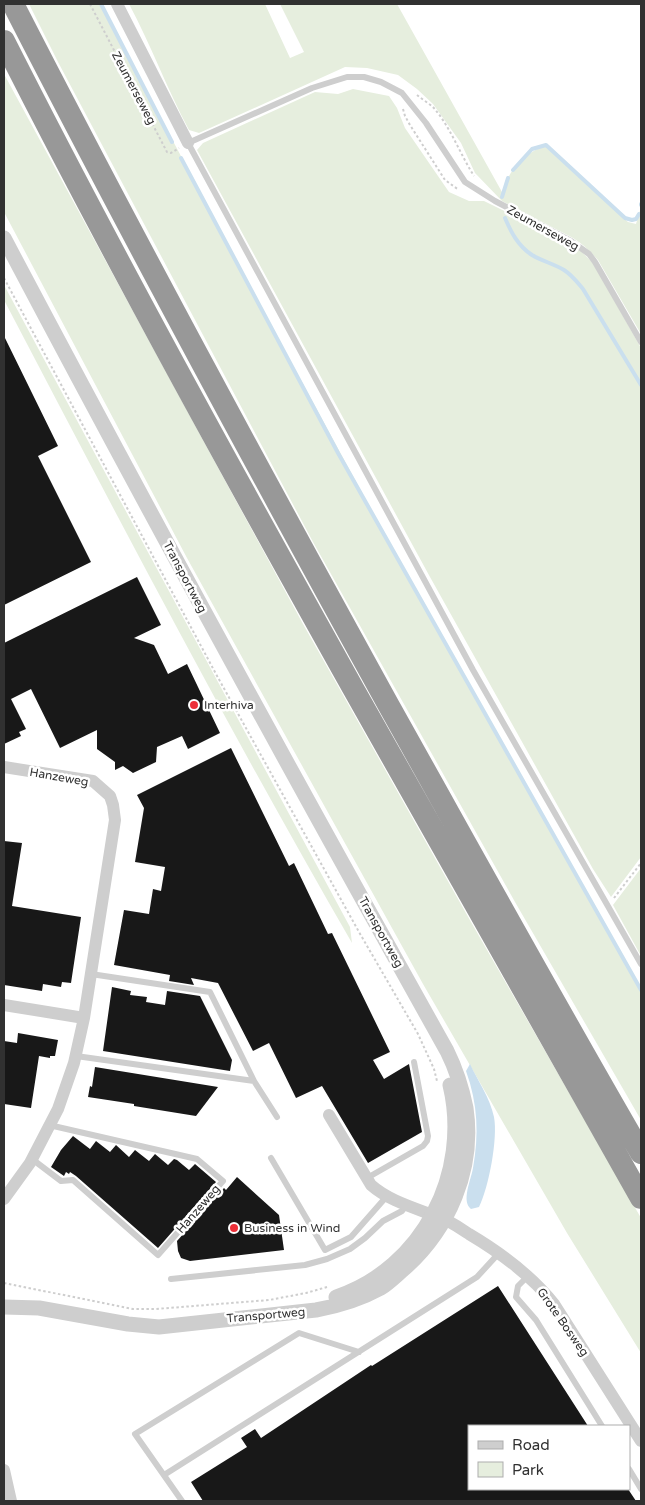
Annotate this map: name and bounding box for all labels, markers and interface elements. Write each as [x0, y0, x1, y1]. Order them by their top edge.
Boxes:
street label: Zeumerseweg [109, 49, 159, 127]
street label: Zeumerseweg [504, 202, 582, 254]
street label: Transportweg [160, 539, 210, 615]
place label: Interhiva [204, 698, 254, 712]
marker: Interhiva [188, 699, 200, 711]
street label: Hanzeweg [28, 765, 90, 789]
street label: Transportweg [356, 894, 406, 970]
street label: Hanzeweg [173, 1182, 223, 1236]
place label: Business in Wind [244, 1221, 340, 1235]
marker: Business in Wind [228, 1222, 240, 1234]
street label: Grote Bosweg [534, 1285, 592, 1359]
street label: Transportweg [226, 1305, 306, 1325]
legend [468, 1425, 630, 1490]
text: Road [512, 1436, 550, 1454]
text: Park [512, 1461, 544, 1479]

